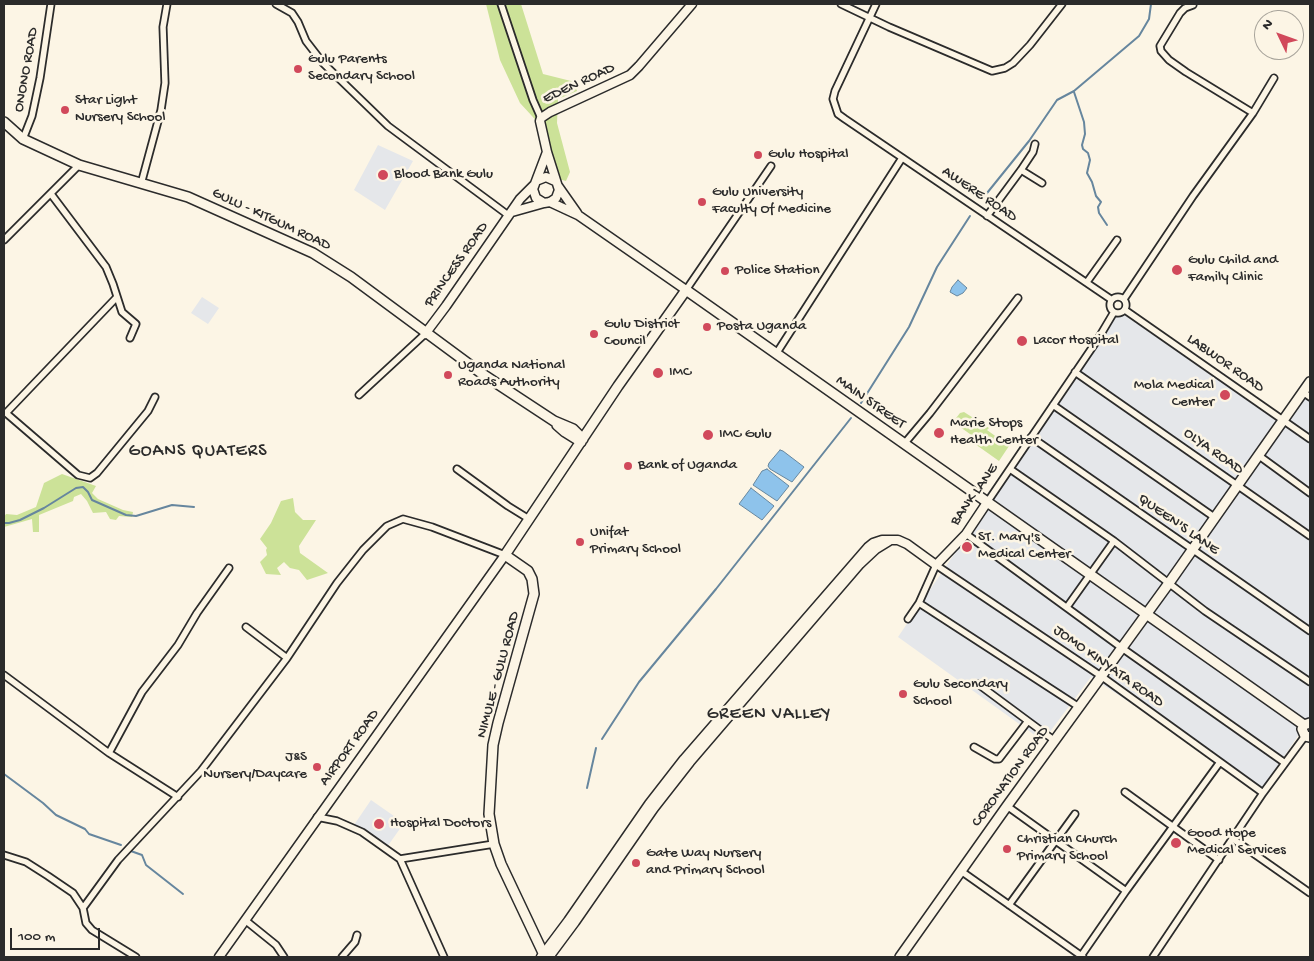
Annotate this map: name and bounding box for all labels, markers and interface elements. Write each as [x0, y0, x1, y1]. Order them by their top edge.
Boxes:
north arrow [1254, 10, 1304, 60]
text: N [1259, 16, 1278, 34]
street label: ONONO ROAD [11, 26, 43, 114]
place label: Gulu Parents Secondary School [308, 51, 415, 86]
street label: EDEN ROAD [540, 60, 618, 108]
marker: Gulu Parents Secondary School [292, 63, 304, 75]
place label: Star Light Nursery School [75, 92, 166, 127]
marker: Star Light Nursery School [59, 104, 71, 116]
place label: Gulu Hospital [768, 146, 849, 164]
marker: Gulu Hospital [752, 149, 764, 161]
street label: AWERE ROAD [938, 163, 1020, 227]
place label: Blood Bank Gulu [394, 166, 493, 184]
marker: Blood Bank Gulu [376, 168, 390, 182]
place label: Gulu University Faculty Of Medicine [712, 184, 831, 219]
street label: GULU - KITGUM ROAD [209, 185, 333, 255]
marker: Gulu University Faculty Of Medicine [696, 196, 708, 208]
street label: PRINCESS ROAD [421, 219, 493, 311]
place label: Gulu Child and Family Clinic [1188, 252, 1278, 287]
place label: Police Station [735, 262, 820, 280]
marker: Gulu Child and Family Clinic [1170, 263, 1184, 277]
marker: Police Station [719, 265, 731, 277]
place label: Gulu District Council [604, 316, 679, 351]
place label: Posta Uganda [717, 318, 806, 336]
marker: Posta Uganda [701, 321, 713, 333]
marker: Gulu District Council [588, 328, 600, 340]
street label: LABWOR ROAD [1183, 331, 1267, 397]
place label: Lacor Hospital [1033, 332, 1119, 350]
marker: Lacor Hospital [1015, 334, 1029, 348]
place label: Uganda National Roads Authority [458, 357, 565, 392]
place label: IMC [669, 364, 691, 382]
marker: IMC [651, 366, 665, 380]
marker: Uganda National Roads Authority [442, 369, 454, 381]
street label: MAIN STREET [832, 372, 908, 434]
place label: Mola Medical Center [1134, 377, 1214, 412]
marker: Mola Medical Center [1218, 388, 1232, 402]
place label: Marie Stops Health Center [950, 415, 1038, 450]
street label: OLYA ROAD [1179, 425, 1247, 479]
place label: IMC Gulu [719, 426, 772, 444]
marker: Marie Stops Health Center [932, 426, 946, 440]
marker: IMC Gulu [701, 428, 715, 442]
district label: GOANS QUATERS [127, 441, 269, 463]
place label: Bank of Uganda [638, 457, 737, 475]
marker: Bank of Uganda [622, 460, 634, 472]
street label: BANK LANE [947, 461, 1003, 529]
street label: QUEEN'S LANE [1134, 490, 1222, 560]
place label: Unifat Primary School [590, 524, 681, 559]
place label: ST. Mary's Medical Center [978, 529, 1071, 564]
marker: Unifat Primary School [574, 536, 586, 548]
marker: ST. Mary's Medical Center [960, 540, 974, 554]
street label: NIMULE - GULU ROAD [473, 610, 525, 740]
street label: JOMO KINYATA ROAD [1049, 622, 1167, 712]
place label: Gulu Secondary School [913, 676, 1008, 711]
marker: Gulu Secondary School [897, 688, 909, 700]
district label: GREEN VALLEY [705, 704, 833, 726]
street label: AIRPORT ROAD [316, 706, 384, 790]
street label: CORONATION ROAD [968, 723, 1054, 831]
place label: J&S Nursery/Daycare [203, 749, 307, 784]
marker: J&S Nursery/Daycare [311, 761, 323, 773]
place label: Hospital Doctors [390, 815, 491, 833]
marker: Hospital Doctors [372, 817, 386, 831]
place label: Good Hope Medical Services [1187, 825, 1286, 860]
place label: Christian Church Primary School [1017, 831, 1117, 866]
marker: Good Hope Medical Services [1169, 836, 1183, 850]
marker: Christian Church Primary School [1001, 843, 1013, 855]
place label: Gate Way Nursery and Primary School [646, 845, 765, 880]
marker: Gate Way Nursery and Primary School [630, 857, 642, 869]
scale bar [12, 918, 102, 950]
text: 100 m [18, 928, 55, 946]

